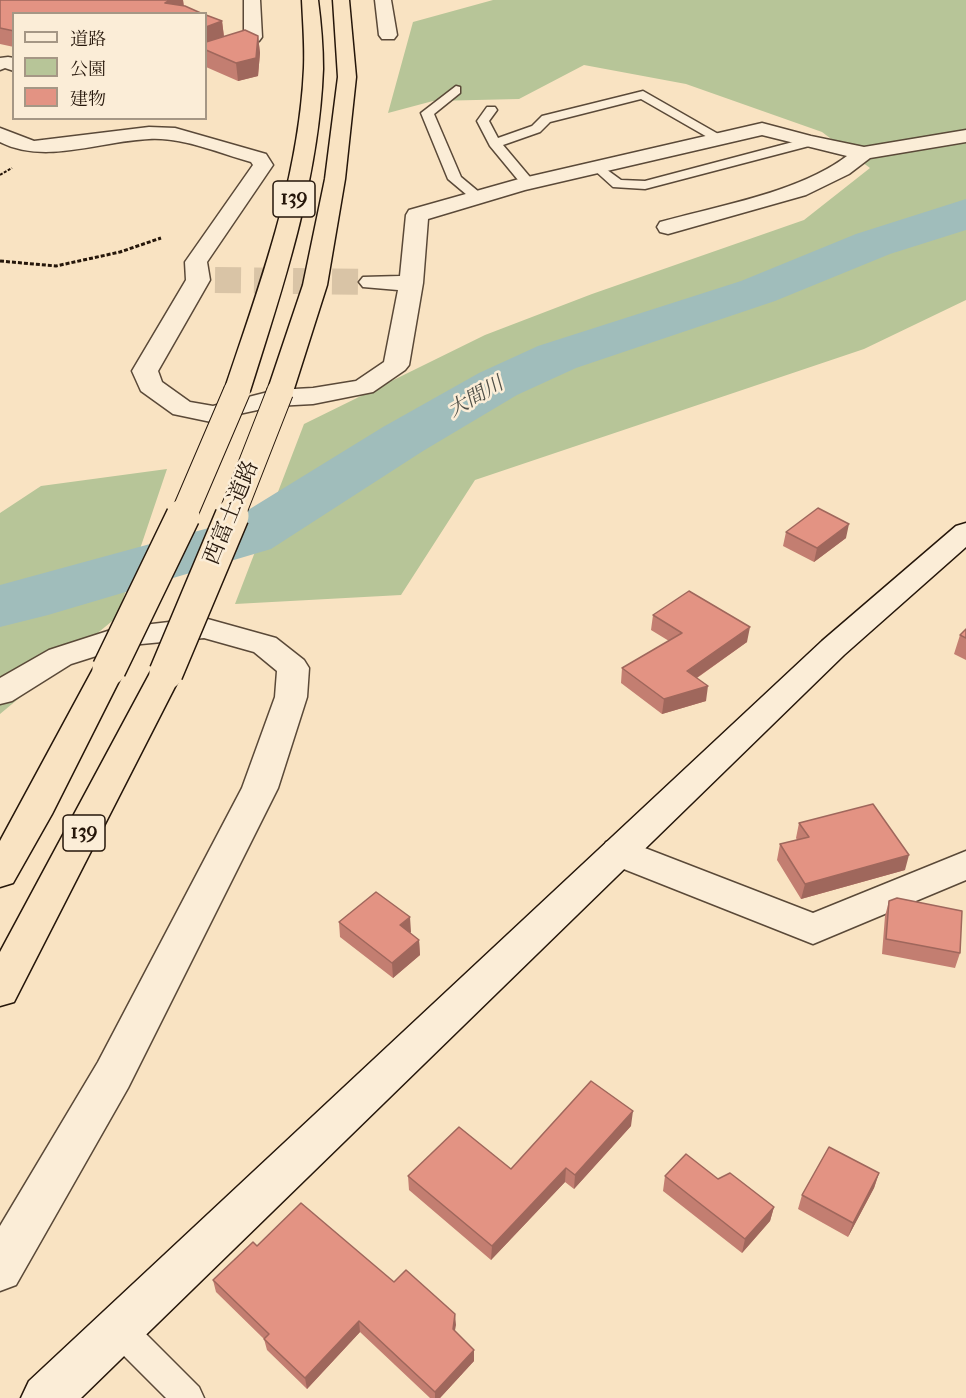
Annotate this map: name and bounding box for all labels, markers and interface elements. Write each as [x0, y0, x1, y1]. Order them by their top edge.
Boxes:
legend [12, 12, 207, 120]
text: 道路 [70, 29, 106, 50]
text: 公園 [70, 59, 106, 80]
text: 建物 [70, 89, 106, 110]
road number: 139 [273, 181, 315, 217]
water label: 大間川 [444, 373, 508, 423]
street label: 西富士道路 [199, 457, 265, 569]
road number: 139 [63, 815, 105, 851]

